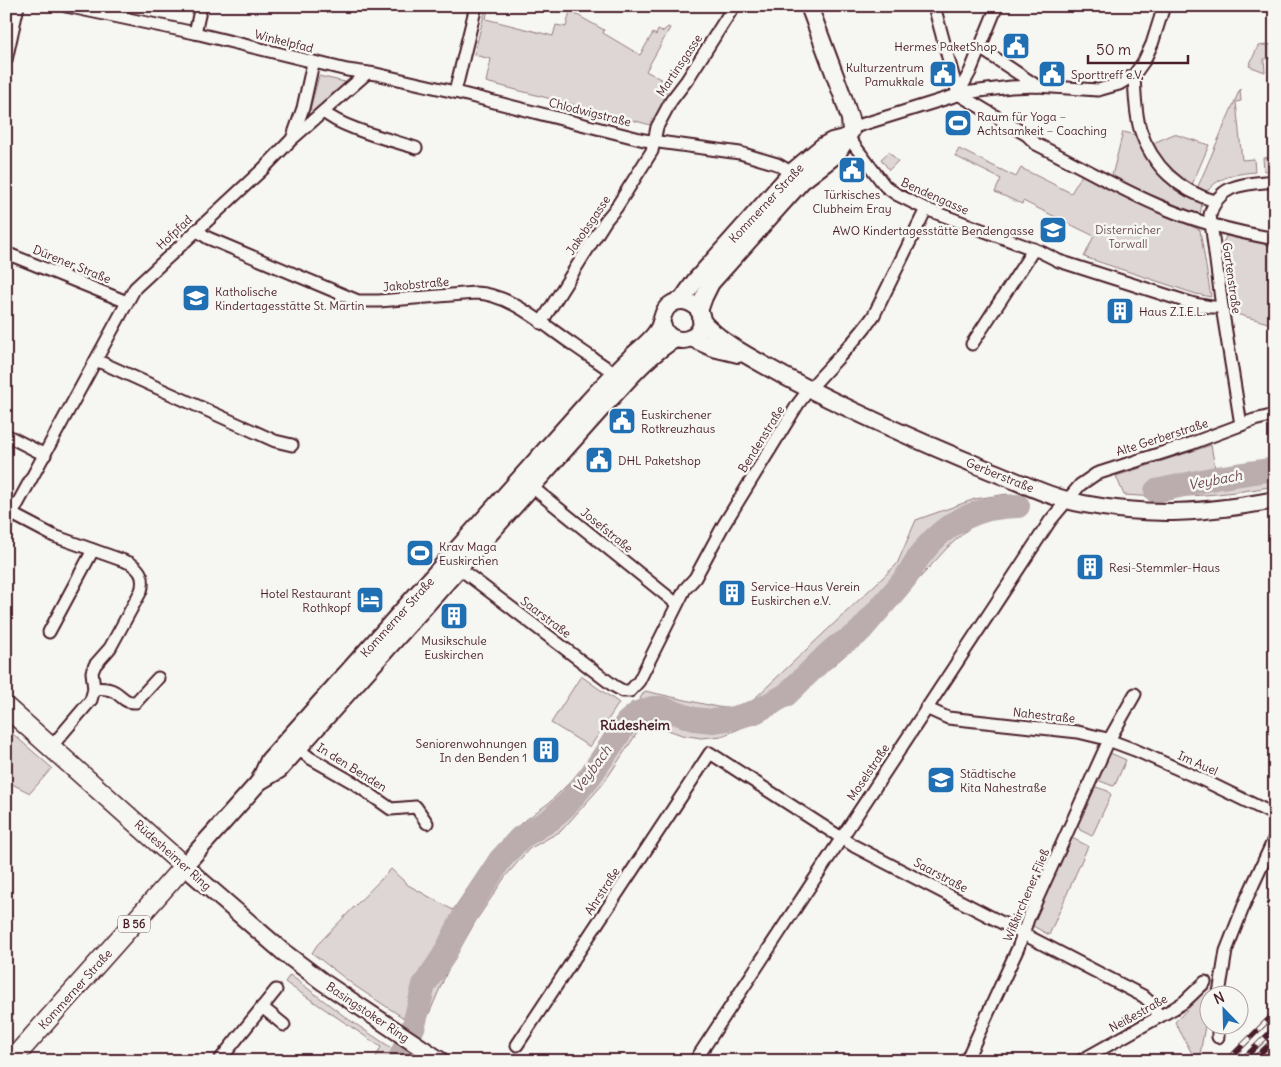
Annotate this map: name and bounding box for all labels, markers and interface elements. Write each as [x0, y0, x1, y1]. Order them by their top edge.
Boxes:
street label: Winkelpfad [253, 26, 315, 56]
street label: Martinsgasse [653, 31, 705, 99]
public building icon: Hermes PaketShop [1001, 31, 1031, 61]
scale bar [1088, 32, 1188, 64]
place label: Hermes PaketShop [894, 39, 997, 54]
text: 50 m [1096, 40, 1131, 59]
public building icon: Kulturzentrum Pamukkale [928, 59, 958, 89]
public building icon: Sporttreff e.V. [1037, 59, 1067, 89]
place label: Kulturzentrum Pamukkale [846, 60, 924, 89]
place label: Sporttreff e.V. [1071, 67, 1144, 82]
street label: Chlodwigstraße [547, 95, 633, 129]
sports icon: Raum für Yoga – Achtsamkeit – Coaching [943, 108, 973, 138]
place label: Raum für Yoga – Achtsamkeit – Coaching [977, 109, 1107, 138]
public building icon: Türkisches Clubheim Eray [837, 155, 867, 185]
street label: Kommerner Straße [725, 160, 807, 246]
street label: Bendengasse [899, 174, 971, 218]
place label: Türkisches Clubheim Eray [812, 187, 892, 216]
street label: Jakobsgasse [563, 192, 613, 258]
street label: Hofpfad [153, 212, 195, 252]
school or university icon: AWO Kindertagesstätte Bendengasse [1038, 215, 1068, 245]
park label: Disternicher Torwall [1095, 222, 1161, 251]
place label: AWO Kindertagesstätte Bendengasse [832, 223, 1034, 238]
street label: Gartenstraße [1220, 241, 1244, 315]
street label: Dürener Straße [31, 242, 113, 286]
street label: Jakobstraße [382, 274, 450, 294]
school or university icon: Katholische Kindertagesstätte St. Martin [181, 283, 211, 313]
place label: Katholische Kindertagesstätte St. Martin [215, 284, 365, 313]
building icon: Haus Z.I.E.L. [1105, 296, 1135, 326]
place label: Haus Z.I.E.L. [1139, 304, 1205, 319]
street label: Bendenstraße [735, 403, 787, 475]
public building icon: Euskirchener Rotkreuzhaus [607, 406, 637, 436]
place label: Euskirchener Rotkreuzhaus [641, 407, 715, 436]
street label: Alte Gerberstraße [1114, 415, 1210, 459]
public building icon: DHL Paketshop [584, 445, 614, 475]
place label: DHL Paketshop [618, 453, 701, 468]
street label: Gerberstraße [964, 455, 1036, 495]
water label: Veybach [1187, 466, 1244, 494]
street label: Josefstraße [578, 504, 636, 556]
sports icon: Krav Maga Euskirchen [405, 538, 435, 568]
place label: Krav Maga Euskirchen [439, 539, 498, 568]
building icon: Resi-Stemmler-Haus [1075, 552, 1105, 582]
place label: Resi-Stemmler-Haus [1109, 560, 1220, 575]
street label: Kommerner Straße [357, 574, 437, 660]
building icon: Service-Haus Verein Euskirchen e.V. [717, 578, 747, 608]
place label: Service-Haus Verein Euskirchen e.V. [751, 579, 860, 608]
hotel icon: Hotel Restaurant Rothkopf [355, 585, 385, 615]
place label: Hotel Restaurant Rothkopf [260, 586, 352, 615]
street label: Saarstraße [518, 593, 574, 641]
building icon: Musikschule Euskirchen [439, 601, 469, 631]
place label: Musikschule Euskirchen [421, 633, 487, 662]
street label: Nahestraße [1012, 704, 1076, 726]
district label: Rüdesheim [600, 716, 671, 734]
building icon: Seniorenwohnungen In den Benden 1 [531, 735, 561, 765]
place label: Seniorenwohnungen In den Benden 1 [416, 736, 527, 765]
street label: In den Benden [314, 739, 390, 795]
water label: Veybach [569, 741, 616, 796]
street label: Moselstraße [844, 741, 892, 803]
street label: Im Auel [1176, 748, 1220, 778]
school or university icon: Städtische Kita Nahestraße [926, 765, 956, 795]
place label: Städtische Kita Nahestraße [960, 766, 1046, 795]
street label: Rüdesheimer Ring [131, 817, 215, 893]
street label: Wißkirchener Fließ [1000, 846, 1053, 944]
street label: Saarstraße [911, 854, 971, 896]
street label: Ahrstraße [581, 864, 623, 918]
road number: B 56 [118, 916, 150, 932]
street label: Kommerner Straße [35, 946, 115, 1032]
street label: Basingstoker Ring [324, 979, 412, 1045]
north arrow [1198, 984, 1248, 1034]
text: N [1211, 988, 1227, 1008]
street label: Neißestraße [1106, 991, 1170, 1035]

